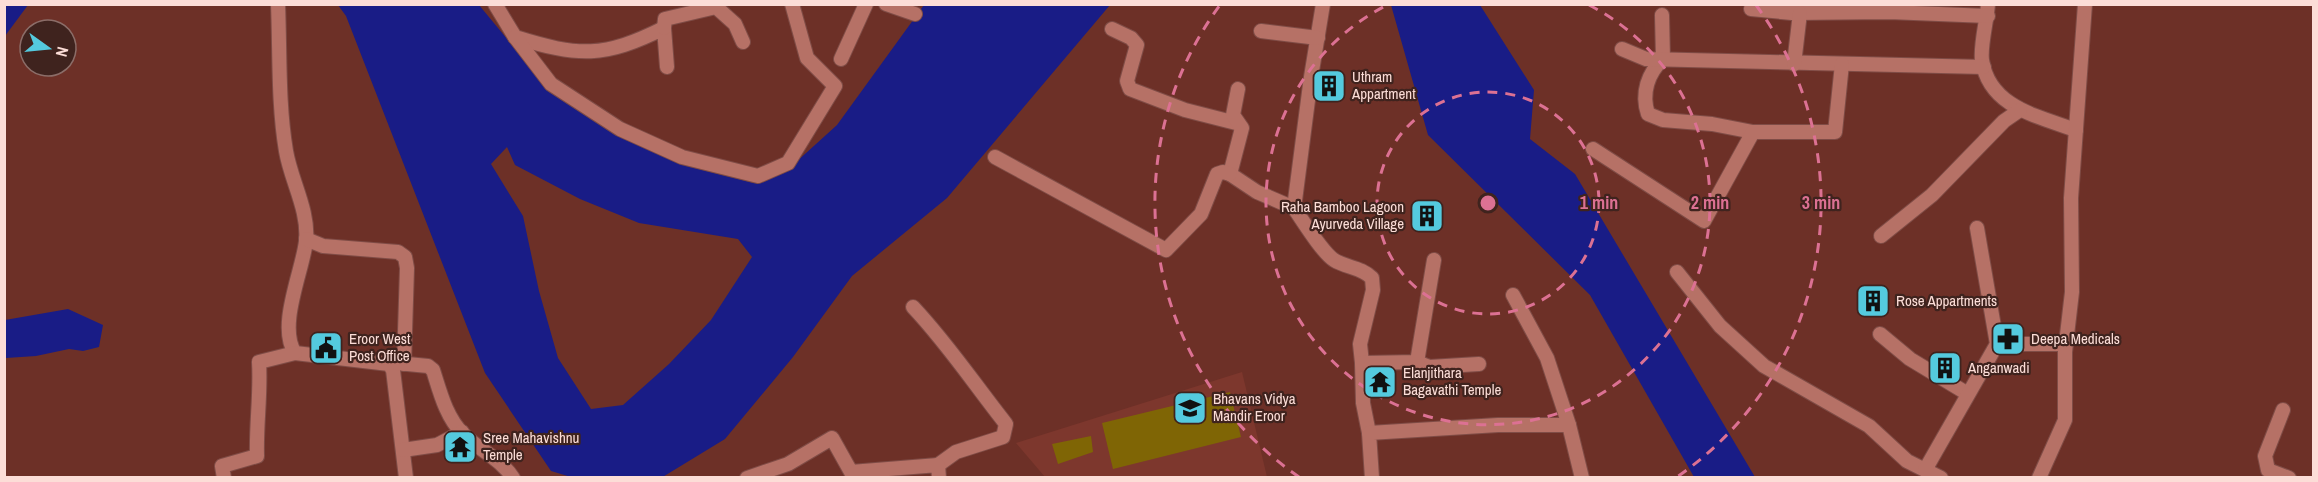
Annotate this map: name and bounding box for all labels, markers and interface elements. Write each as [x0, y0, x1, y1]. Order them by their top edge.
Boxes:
north arrow [18, 18, 78, 78]
text: N [51, 44, 74, 59]
place label: Uthram Appartment [1351, 66, 1416, 104]
building icon: Uthram Appartment [1311, 68, 1347, 104]
text: 1 min [1580, 190, 1618, 215]
text: 2 min [1691, 190, 1729, 215]
text: 3 min [1802, 190, 1840, 215]
centre of rings [1478, 193, 1498, 213]
place label: Raha Bamboo Lagoon Ayurveda Village [1281, 196, 1404, 234]
building icon: Raha Bamboo Lagoon Ayurveda Village [1409, 198, 1445, 234]
building icon: Rose Appartments [1855, 283, 1891, 319]
place label: Rose Appartments [1896, 290, 1997, 311]
pharmacy icon: Deepa Medicals [1990, 321, 2026, 357]
place label: Eroor West Post Office [349, 328, 411, 366]
place label: Deepa Medicals [2031, 328, 2120, 349]
public building icon: Eroor West Post Office [308, 330, 344, 366]
building icon: Anganwadi [1927, 350, 1963, 386]
place label: Anganwadi [1967, 357, 2030, 378]
place label: Elanjithara Bagavathi Temple [1403, 362, 1501, 400]
temple icon: Elanjithara Bagavathi Temple [1362, 364, 1398, 400]
place label: Bhavans Vidya Mandir Eroor [1213, 388, 1296, 426]
school or university icon: Bhavans Vidya Mandir Eroor [1172, 390, 1208, 426]
place label: Sree Mahavishnu Temple [483, 427, 579, 465]
temple icon: Sree Mahavishnu Temple [442, 429, 478, 465]

